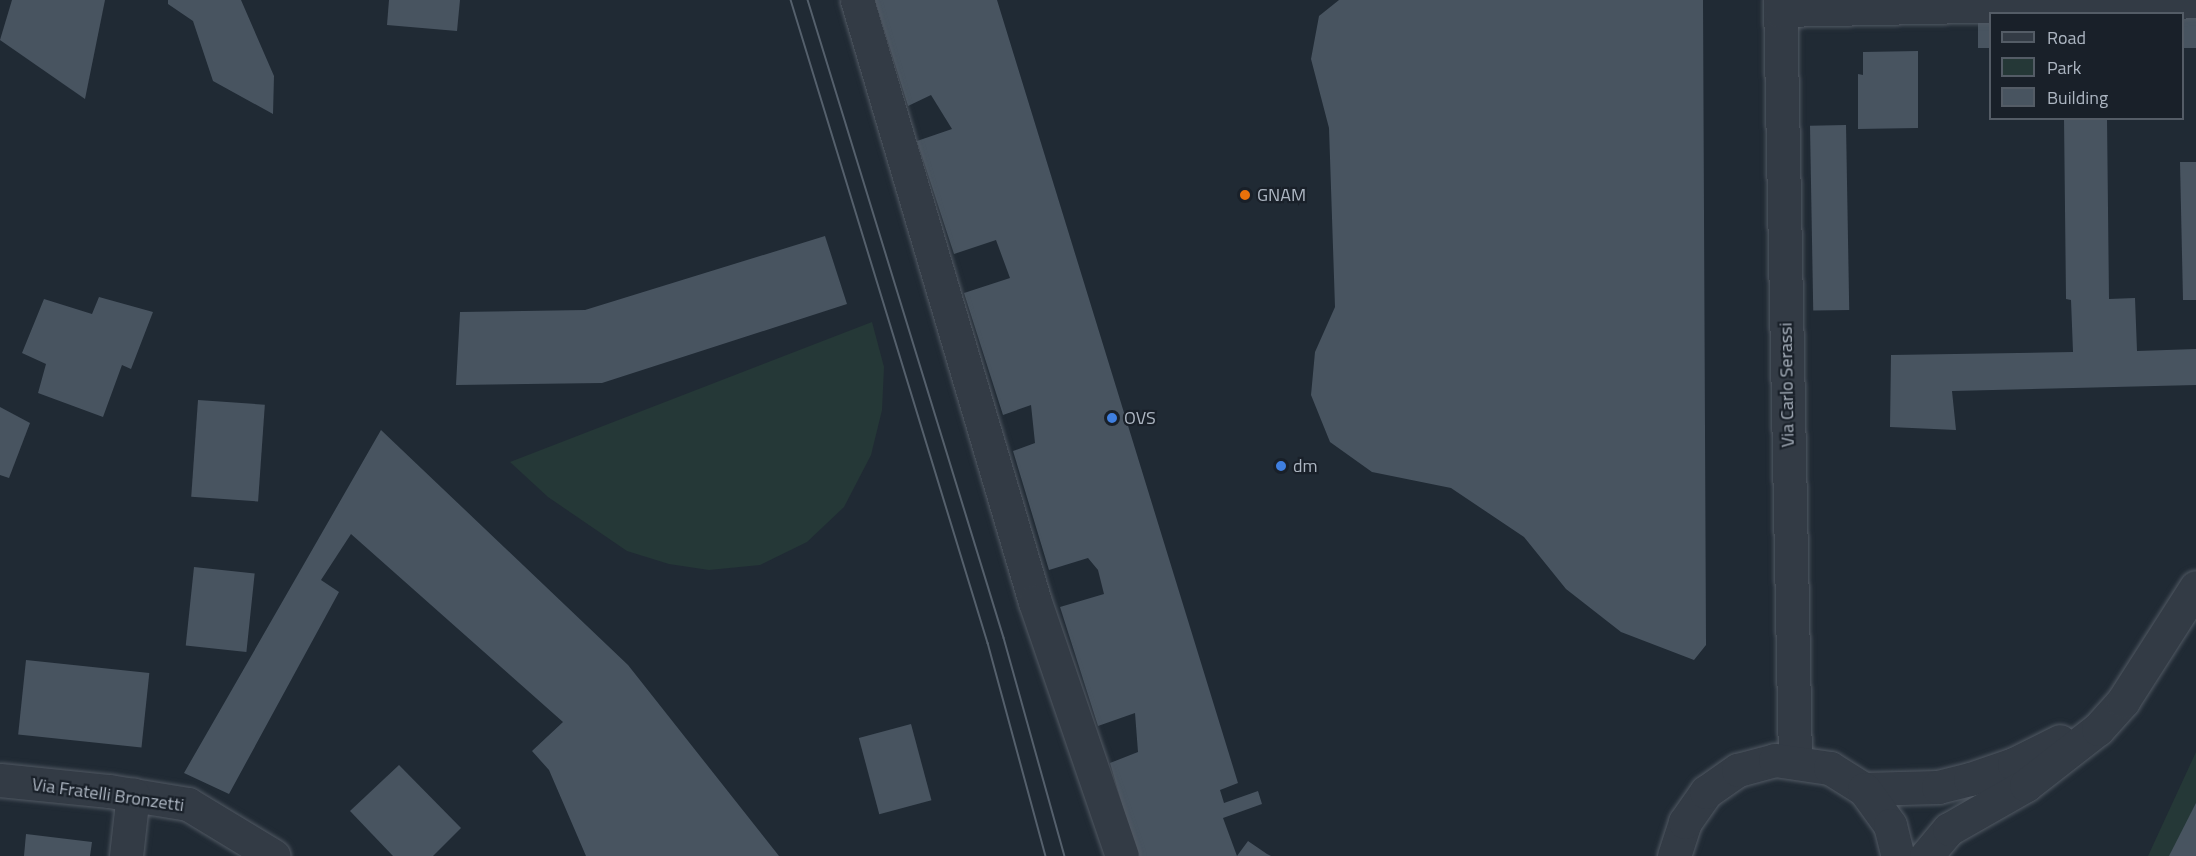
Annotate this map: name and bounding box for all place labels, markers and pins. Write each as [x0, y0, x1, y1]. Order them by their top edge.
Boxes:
place label: GNAM [1257, 184, 1306, 206]
marker: GNAM [1238, 188, 1252, 202]
place label: OVS [1124, 407, 1156, 429]
marker: OVS [1105, 411, 1119, 425]
place label: dm [1293, 455, 1318, 477]
marker: dm [1274, 459, 1288, 473]

